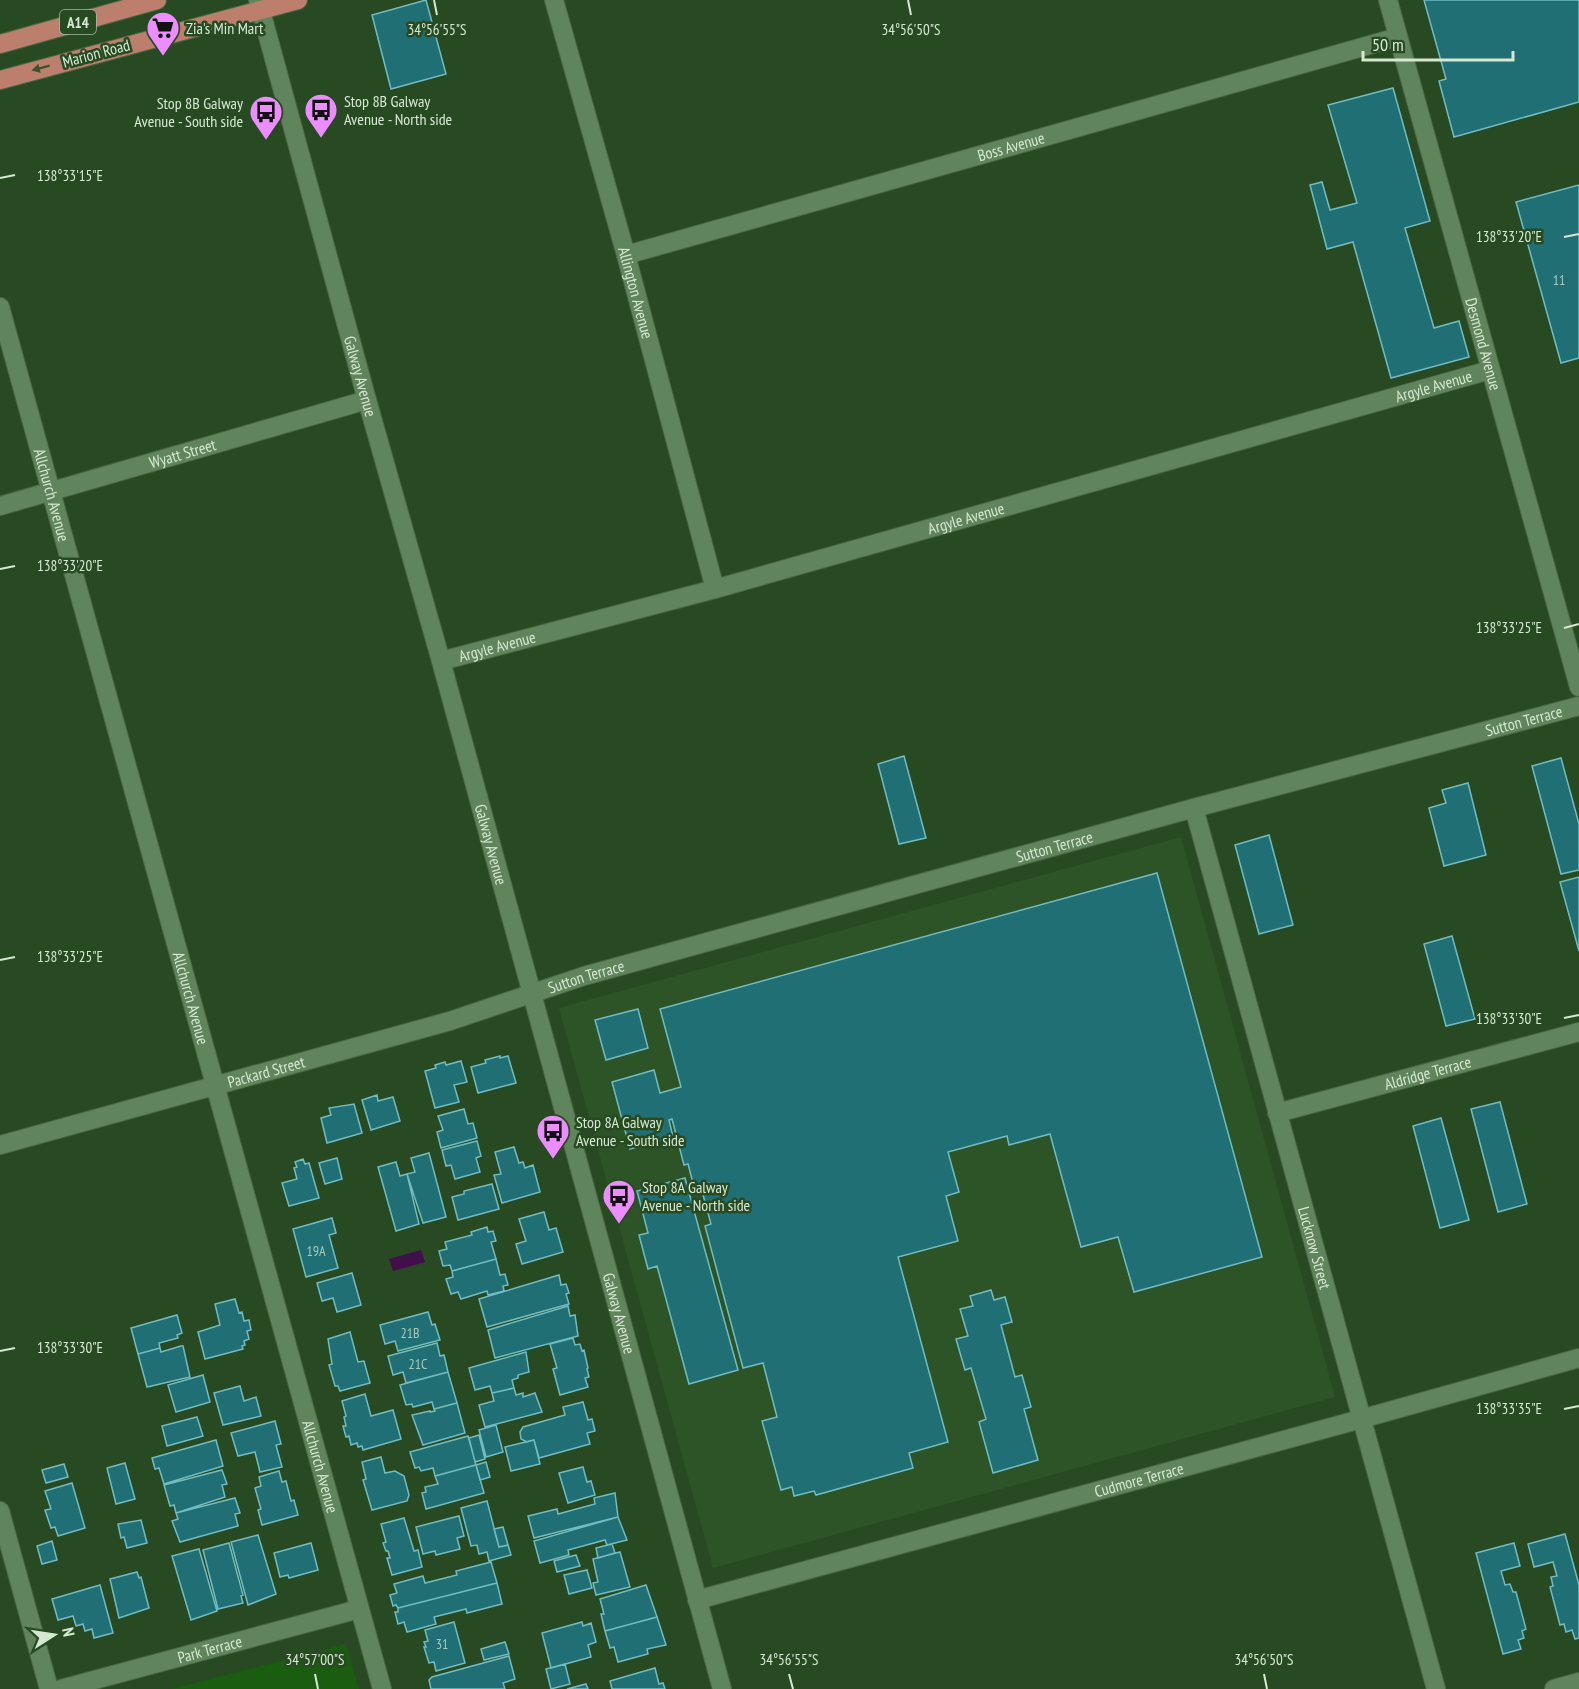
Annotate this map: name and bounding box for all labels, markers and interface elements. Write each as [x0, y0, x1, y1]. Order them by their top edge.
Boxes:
road number: A14 [60, 10, 96, 34]
supermarket icon: Zia's Min Mart [145, 10, 181, 57]
place label: Zia's Min Mart [186, 18, 264, 38]
text: 34°56'55"S [407, 20, 467, 39]
text: 34°56'50"S [881, 20, 941, 39]
scale bar [1363, 24, 1513, 62]
text: 50 m [1372, 33, 1404, 56]
street label: Marion Road [60, 34, 132, 72]
one-way arrow [32, 64, 50, 74]
place label: Stop 8B Galway Avenue - North side [344, 91, 452, 129]
bus stop icon: Stop 8B Galway Avenue - North side [303, 92, 339, 139]
place label: Stop 8B Galway Avenue - South side [134, 93, 243, 131]
bus stop icon: Stop 8B Galway Avenue - South side [248, 94, 284, 141]
street label: Boss Avenue [975, 127, 1047, 165]
text: 138°33'15"E [37, 166, 103, 185]
text: 138°33'20"E [1476, 227, 1542, 246]
street label: Allington Avenue [614, 245, 658, 341]
house number: 11 [1553, 271, 1565, 289]
street label: Desmond Avenue [1461, 295, 1506, 393]
street label: Galway Avenue [340, 334, 381, 419]
street label: Argyle Avenue [1393, 366, 1474, 406]
street label: Wyatt Street [147, 434, 219, 472]
street label: Allchurch Avenue [30, 446, 74, 544]
street label: Argyle Avenue [925, 498, 1006, 538]
text: 138°33'20"E [37, 556, 103, 575]
text: 138°33'25"E [1476, 618, 1542, 637]
street label: Argyle Avenue [456, 627, 538, 666]
street label: Sutton Terrace [1483, 701, 1564, 740]
street label: Galway Avenue [471, 802, 512, 887]
street label: Sutton Terrace [1014, 826, 1095, 867]
text: 138°33'25"E [37, 947, 103, 966]
street label: Allchurch Avenue [169, 949, 213, 1047]
street label: Sutton Terrace [545, 955, 626, 997]
text: 138°33'30"E [1476, 1009, 1542, 1028]
street label: Packard Street [225, 1051, 308, 1092]
street label: Aldridge Terrace [1382, 1051, 1473, 1094]
place label: Stop 8A Galway Avenue - South side [576, 1112, 685, 1150]
bus stop icon: Stop 8A Galway Avenue - South side [535, 1113, 571, 1160]
place label: Stop 8A Galway Avenue - North side [642, 1177, 750, 1215]
bus stop icon: Stop 8A Galway Avenue - North side [601, 1178, 637, 1225]
street label: Lucknow Street [1294, 1204, 1336, 1292]
house number: 19A [306, 1242, 326, 1260]
street label: Galway Avenue [599, 1271, 640, 1356]
house number: 21B [400, 1324, 420, 1342]
text: 138°33'30"E [37, 1338, 103, 1357]
house number: 21C [408, 1355, 428, 1373]
text: 138°33'35"E [1476, 1399, 1542, 1418]
street label: Allchurch Avenue [298, 1418, 343, 1515]
street label: Cudmore Terrace [1092, 1458, 1186, 1501]
north arrow [24, 1605, 84, 1665]
text: N [58, 1626, 79, 1638]
street label: Park Terrace [175, 1631, 244, 1667]
house number: 31 [436, 1635, 448, 1653]
text: 34°57'00"S [285, 1650, 345, 1669]
text: 34°56'55"S [759, 1650, 819, 1669]
text: 34°56'50"S [1234, 1650, 1294, 1669]

